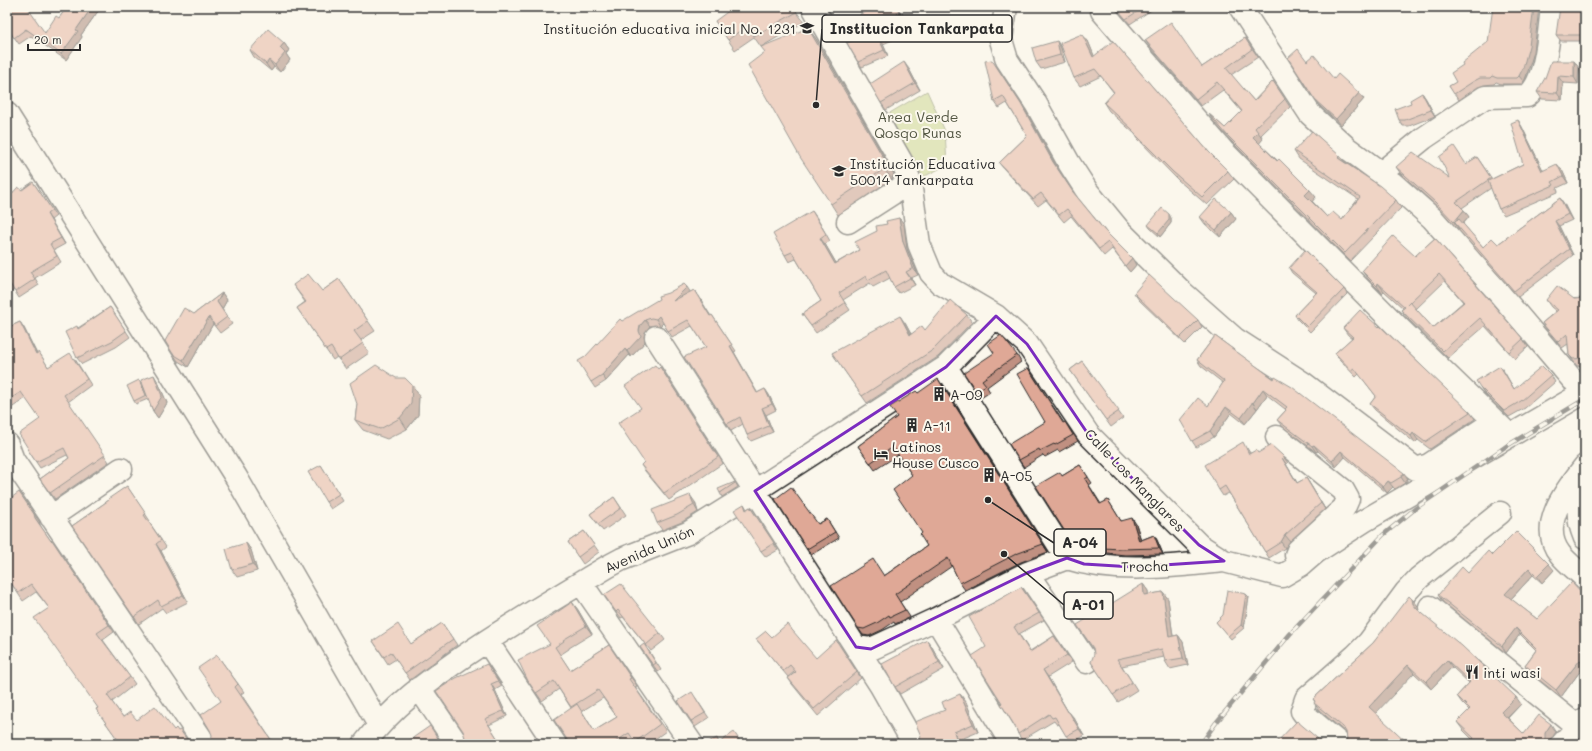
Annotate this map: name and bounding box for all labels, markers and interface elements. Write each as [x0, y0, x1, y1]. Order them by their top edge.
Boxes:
callout: Institucion Tankarpata [822, 15, 1012, 42]
text: Institucion Tankarpata [830, 18, 1004, 38]
place label: Institución educativa inicial No. 1231 [543, 19, 796, 38]
school or university icon: Institución educativa inicial No. 1231 [799, 20, 815, 36]
scale bar [28, 26, 80, 52]
text: 20 m [34, 31, 62, 47]
park label: Area Verde Qosqo Runas [874, 107, 962, 142]
place label: Institución Educativa 50014 Tankarpata [850, 154, 996, 189]
school or university icon: Institución Educativa 50014 Tankarpata [831, 163, 847, 179]
place label: A-09 [950, 385, 983, 404]
building icon: A-09 [931, 386, 947, 402]
place label: A-11 [923, 416, 951, 435]
building icon: A-11 [904, 417, 920, 433]
street label: Calle Los Manglares [1081, 424, 1189, 536]
place label: Latinos House Cusco [892, 437, 979, 472]
hotel icon: Latinos House Cusco [873, 446, 889, 462]
place label: A-05 [1000, 466, 1032, 485]
building icon: A-05 [981, 467, 997, 483]
street label: Avenida Unión [601, 521, 697, 577]
callout: A-04 [1054, 529, 1106, 556]
text: A-04 [1062, 532, 1098, 552]
street label: Trocha [1121, 556, 1169, 576]
callout: A-01 [1064, 592, 1113, 619]
text: A-01 [1071, 594, 1105, 614]
place label: inti wasi [1483, 663, 1541, 682]
restaurant icon: inti wasi [1464, 664, 1480, 680]

